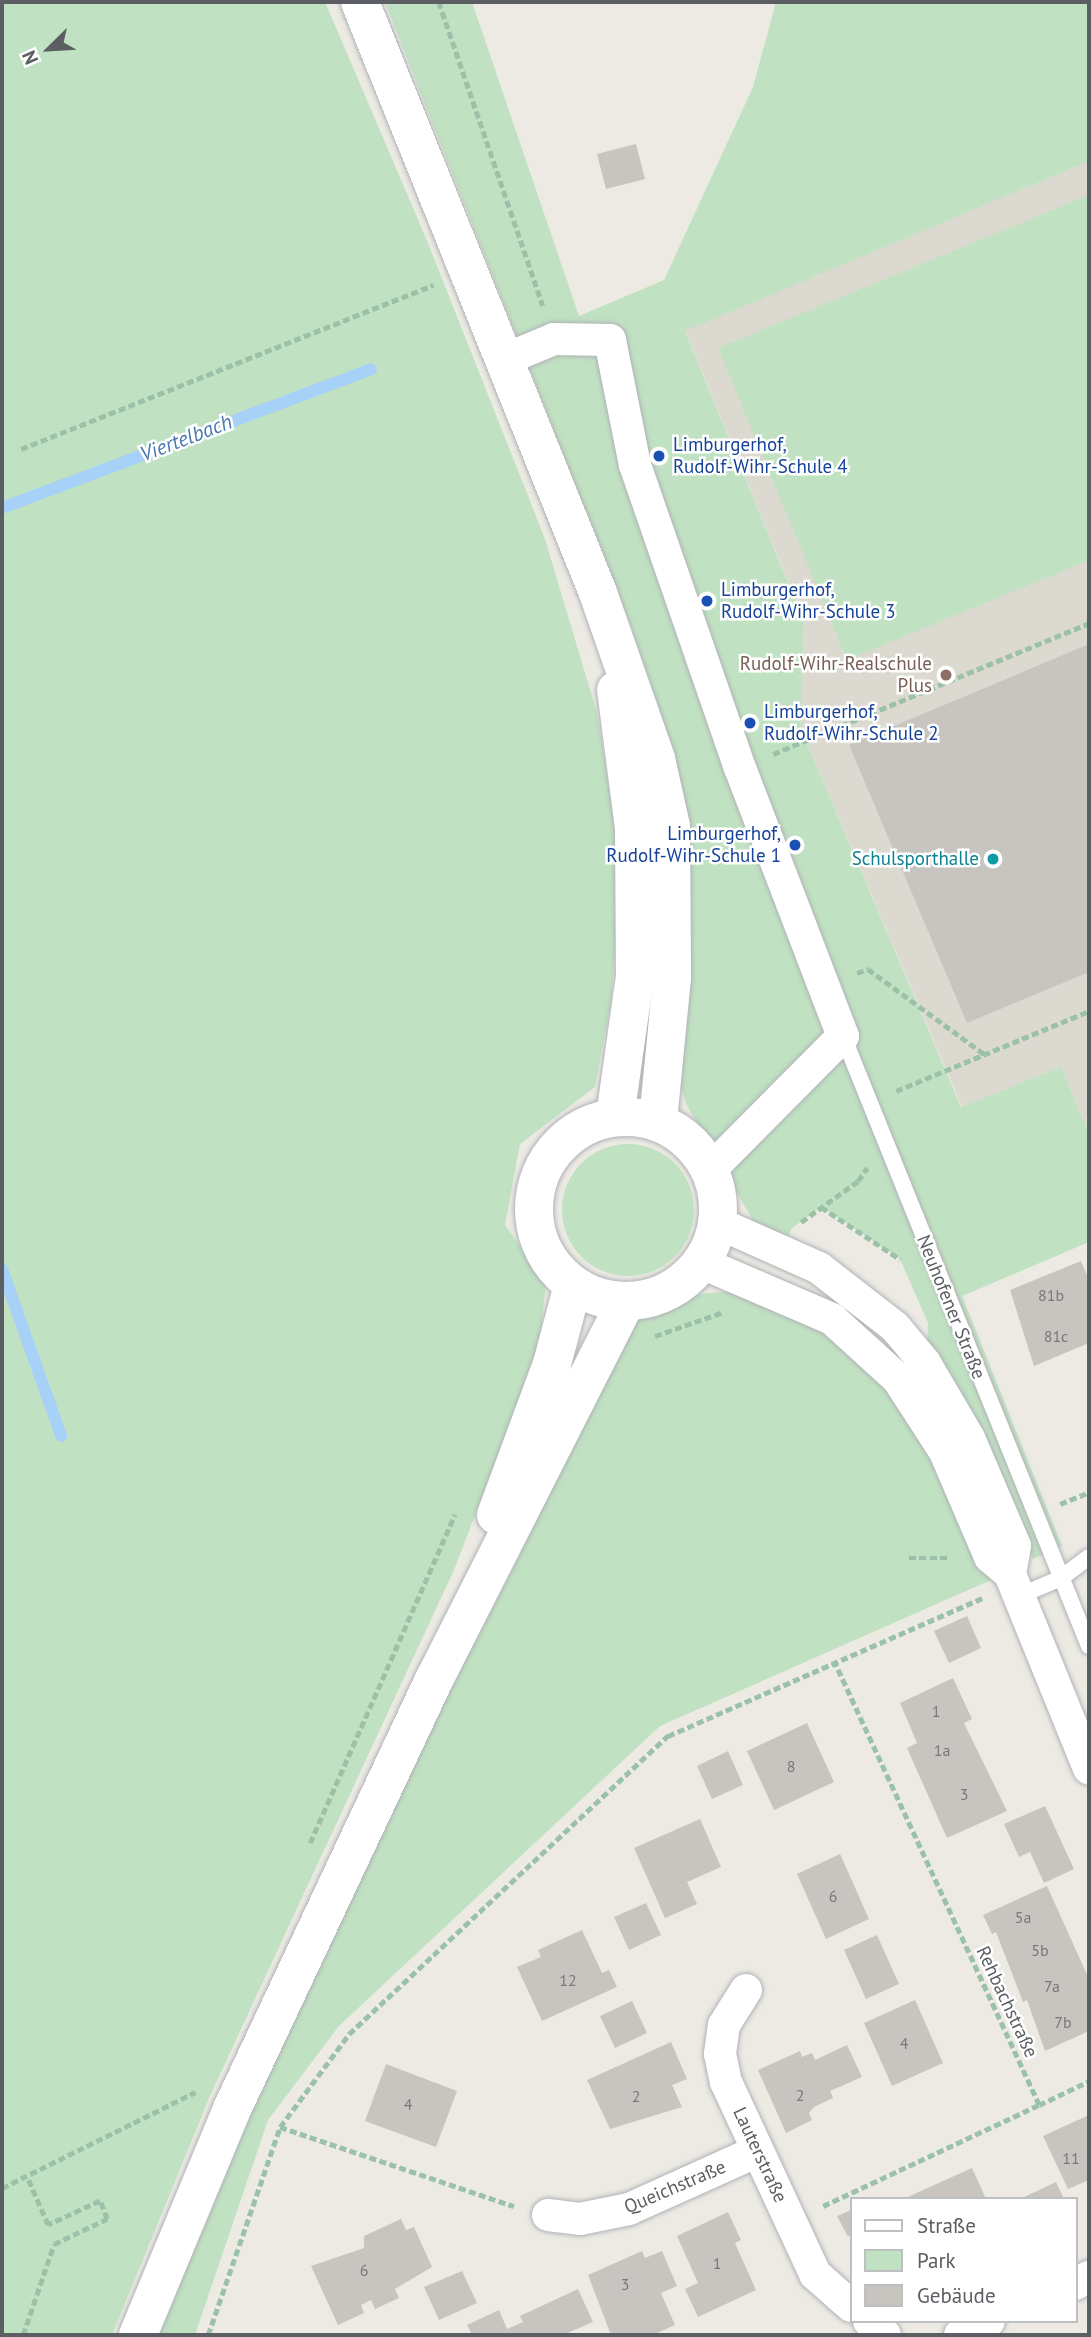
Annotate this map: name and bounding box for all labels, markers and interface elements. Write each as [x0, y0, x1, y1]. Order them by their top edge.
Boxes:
north arrow [14, 14, 84, 84]
text: N [16, 47, 43, 68]
water label: Viertelbach [136, 409, 236, 467]
place label: Limburgerhof, Rudolf-Wihr-Schule 4 [673, 434, 848, 478]
marker: Limburgerhof, Rudolf-Wihr-Schule 4 [651, 448, 667, 464]
place label: Limburgerhof, Rudolf-Wihr-Schule 3 [721, 579, 896, 623]
marker: Limburgerhof, Rudolf-Wihr-Schule 3 [699, 593, 715, 609]
place label: Rudolf-Wihr-Realschule Plus [740, 653, 932, 697]
marker: Rudolf-Wihr-Realschule Plus [938, 667, 954, 683]
place label: Limburgerhof, Rudolf-Wihr-Schule 2 [764, 701, 939, 745]
marker: Limburgerhof, Rudolf-Wihr-Schule 2 [742, 715, 758, 731]
place label: Limburgerhof, Rudolf-Wihr-Schule 1 [606, 823, 781, 867]
marker: Limburgerhof, Rudolf-Wihr-Schule 1 [787, 837, 803, 853]
place label: Schulsporthalle [852, 848, 979, 870]
marker: Schulsporthalle [985, 851, 1001, 867]
street label: Neuhofener Straße [912, 1232, 990, 1382]
house number: 81b [1038, 1285, 1064, 1305]
house number: 81c [1044, 1326, 1068, 1346]
house number: 1 [932, 1701, 940, 1721]
house number: 1a [934, 1740, 950, 1760]
house number: 8 [787, 1756, 795, 1776]
house number: 3 [960, 1784, 968, 1804]
house number: 6 [829, 1886, 837, 1906]
house number: 5a [1015, 1907, 1031, 1927]
house number: 5b [1031, 1940, 1049, 1960]
street label: Rehbachstraße [971, 1943, 1043, 2061]
house number: 12 [559, 1970, 577, 1990]
house number: 7a [1044, 1976, 1060, 1996]
house number: 7b [1054, 2012, 1072, 2032]
house number: 4 [900, 2033, 908, 2053]
house number: 2 [796, 2085, 804, 2105]
house number: 2 [632, 2086, 640, 2106]
house number: 4 [404, 2094, 412, 2114]
street label: Lauterstraße [728, 2104, 792, 2206]
house number: 11 [1062, 2148, 1080, 2168]
street label: Queichstraße [621, 2155, 729, 2219]
legend [850, 2197, 1077, 2323]
text: Straße [917, 2212, 976, 2239]
text: Park [917, 2247, 956, 2274]
house number: 1 [713, 2253, 721, 2273]
house number: 6 [360, 2260, 368, 2280]
house number: 3 [621, 2274, 629, 2294]
text: Gebäude [917, 2282, 996, 2309]

